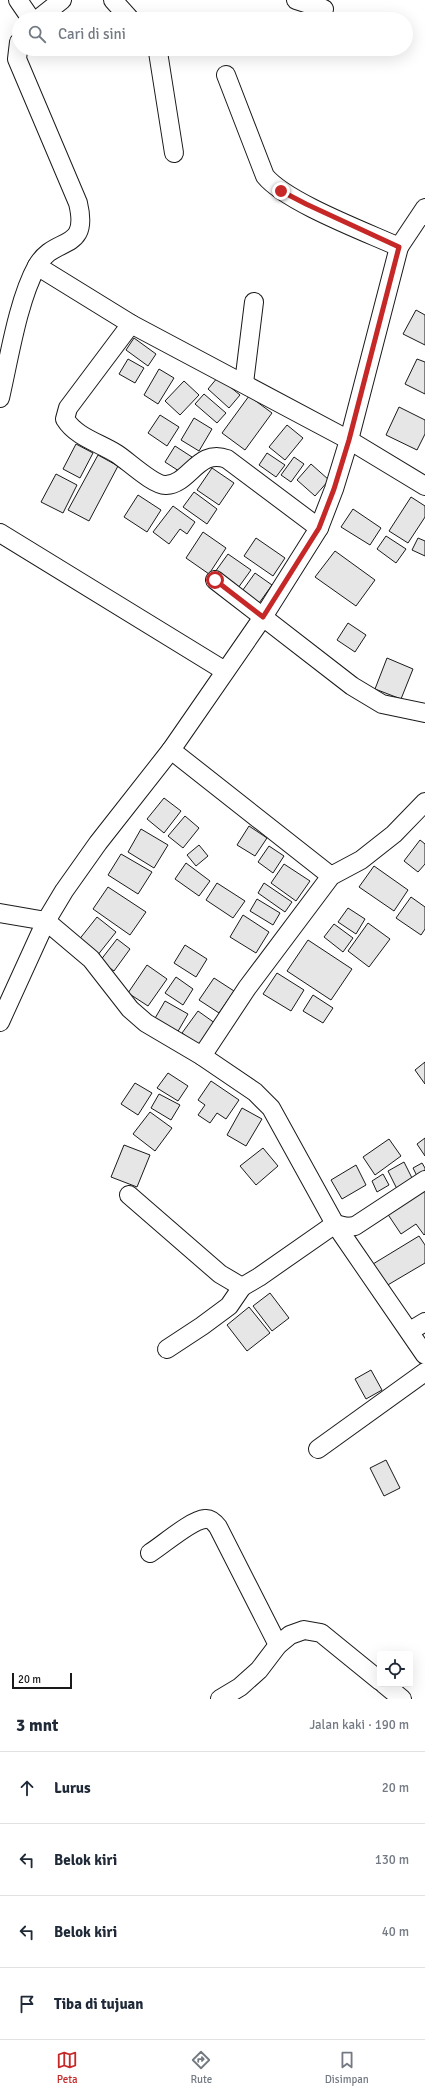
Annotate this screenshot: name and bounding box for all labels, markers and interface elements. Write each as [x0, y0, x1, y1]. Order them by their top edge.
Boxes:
search box [12, 12, 413, 56]
icon: search [26, 23, 48, 45]
text: Cari di sini [58, 25, 126, 43]
route end [272, 182, 290, 200]
route start [206, 571, 224, 589]
map controls [377, 1651, 413, 1687]
button: locate [377, 1651, 413, 1687]
scale bar [12, 1671, 72, 1690]
text: 20 m [18, 1673, 41, 1686]
text: 3 mnt [16, 1715, 58, 1736]
text: Jalan kaki · 190 m [310, 1717, 409, 1733]
icon: ahead [16, 1777, 38, 1799]
text: Lurus [54, 1779, 91, 1797]
text: 20 m [382, 1780, 409, 1796]
icon: left [16, 1849, 38, 1871]
text: Belok kiri [54, 1851, 117, 1869]
text: 130 m [375, 1852, 409, 1868]
icon: left [16, 1921, 38, 1943]
text: Belok kiri [54, 1923, 117, 1941]
text: 40 m [382, 1924, 409, 1940]
icon: arrive [16, 1993, 38, 2015]
text: Tiba di tujuan [54, 1995, 144, 2013]
tab: Peta [56, 2049, 78, 2086]
tab: Rute [190, 2049, 212, 2086]
tab: Disimpan [325, 2049, 369, 2086]

